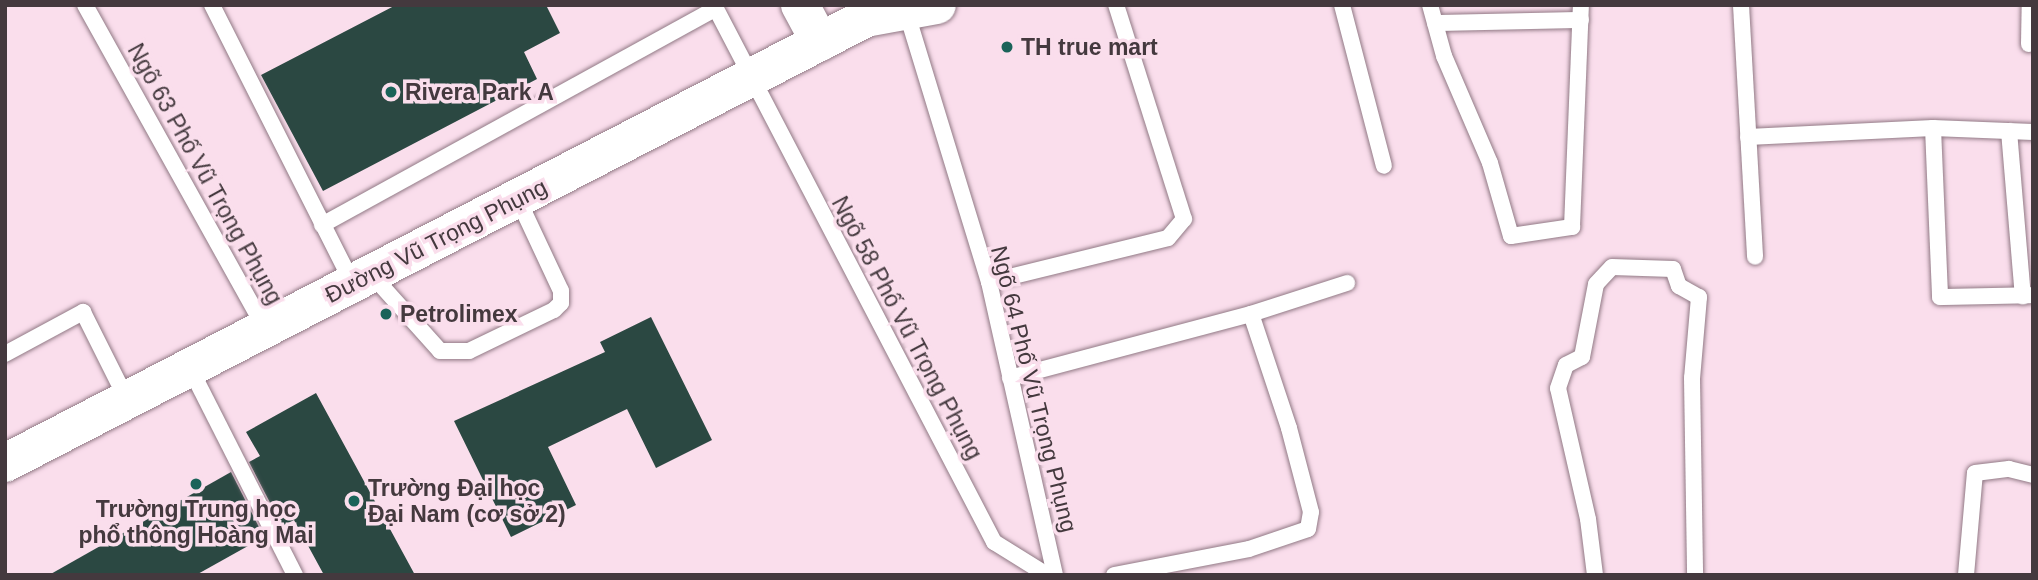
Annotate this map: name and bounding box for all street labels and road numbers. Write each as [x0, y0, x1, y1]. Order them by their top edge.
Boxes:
street label: Ngõ 63 Phố Vũ Trọng Phụng [122, 39, 288, 309]
street label: Đường Vũ Trọng Phụng [320, 173, 552, 309]
street label: Ngõ 58 Phố Vũ Trọng Phụng [826, 191, 988, 465]
street label: Ngõ 64 Phố Vũ Trọng Phụng [985, 243, 1083, 535]

